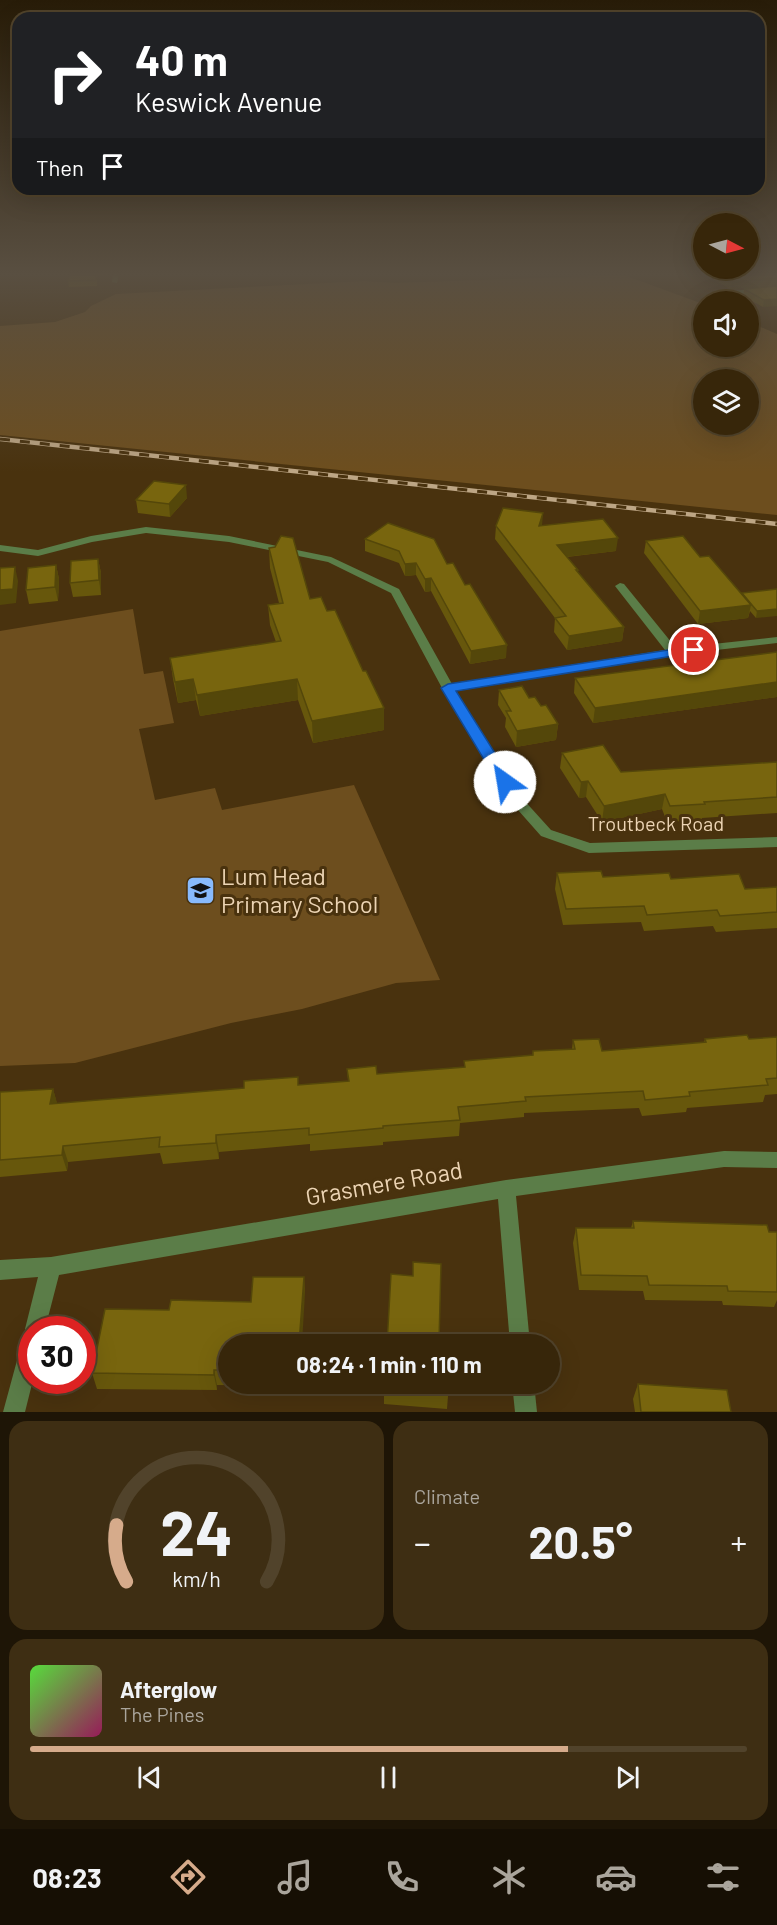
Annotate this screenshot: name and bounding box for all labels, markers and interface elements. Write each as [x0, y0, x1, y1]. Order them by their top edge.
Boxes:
text: 40 m [135, 34, 228, 84]
icon: right [36, 36, 114, 114]
text: Keswick Avenue [135, 85, 323, 117]
icon: arrive [96, 150, 129, 183]
text: Then [36, 154, 84, 180]
north arrow [693, 213, 759, 279]
map controls [693, 213, 759, 435]
button: sound [693, 291, 759, 357]
button: layers [693, 369, 759, 435]
pin [668, 624, 719, 675]
icon: arrive [677, 633, 710, 666]
position arrow [473, 750, 537, 814]
street label: Troutbeck Road [588, 811, 724, 835]
place label: Lum Head Primary School [221, 861, 378, 918]
school or university icon: Lum Head Primary School [184, 875, 216, 907]
street label: Grasmere Road [303, 1154, 465, 1211]
speed limit sign: 30 [18, 1316, 96, 1394]
text: 08:24 · 1 min · 110 m [296, 1351, 482, 1377]
text: Climate [414, 1484, 480, 1508]
text: 24 [160, 1494, 233, 1568]
text: 20.5° [528, 1514, 633, 1568]
text: − [414, 1522, 431, 1562]
text: + [731, 1522, 747, 1562]
text: km/h [172, 1567, 221, 1592]
text: Afterglow [120, 1676, 217, 1702]
text: The Pines [120, 1702, 204, 1726]
icon: previous [133, 1761, 166, 1794]
icon: pause [372, 1761, 405, 1794]
icon: next [611, 1761, 644, 1794]
icon: directions [167, 1856, 209, 1898]
icon: music [274, 1856, 316, 1898]
icon: phone [381, 1856, 423, 1898]
icon: climate [488, 1856, 530, 1898]
icon: car [595, 1856, 637, 1898]
icon: filters [702, 1856, 744, 1898]
text: 08:23 [33, 1861, 102, 1893]

